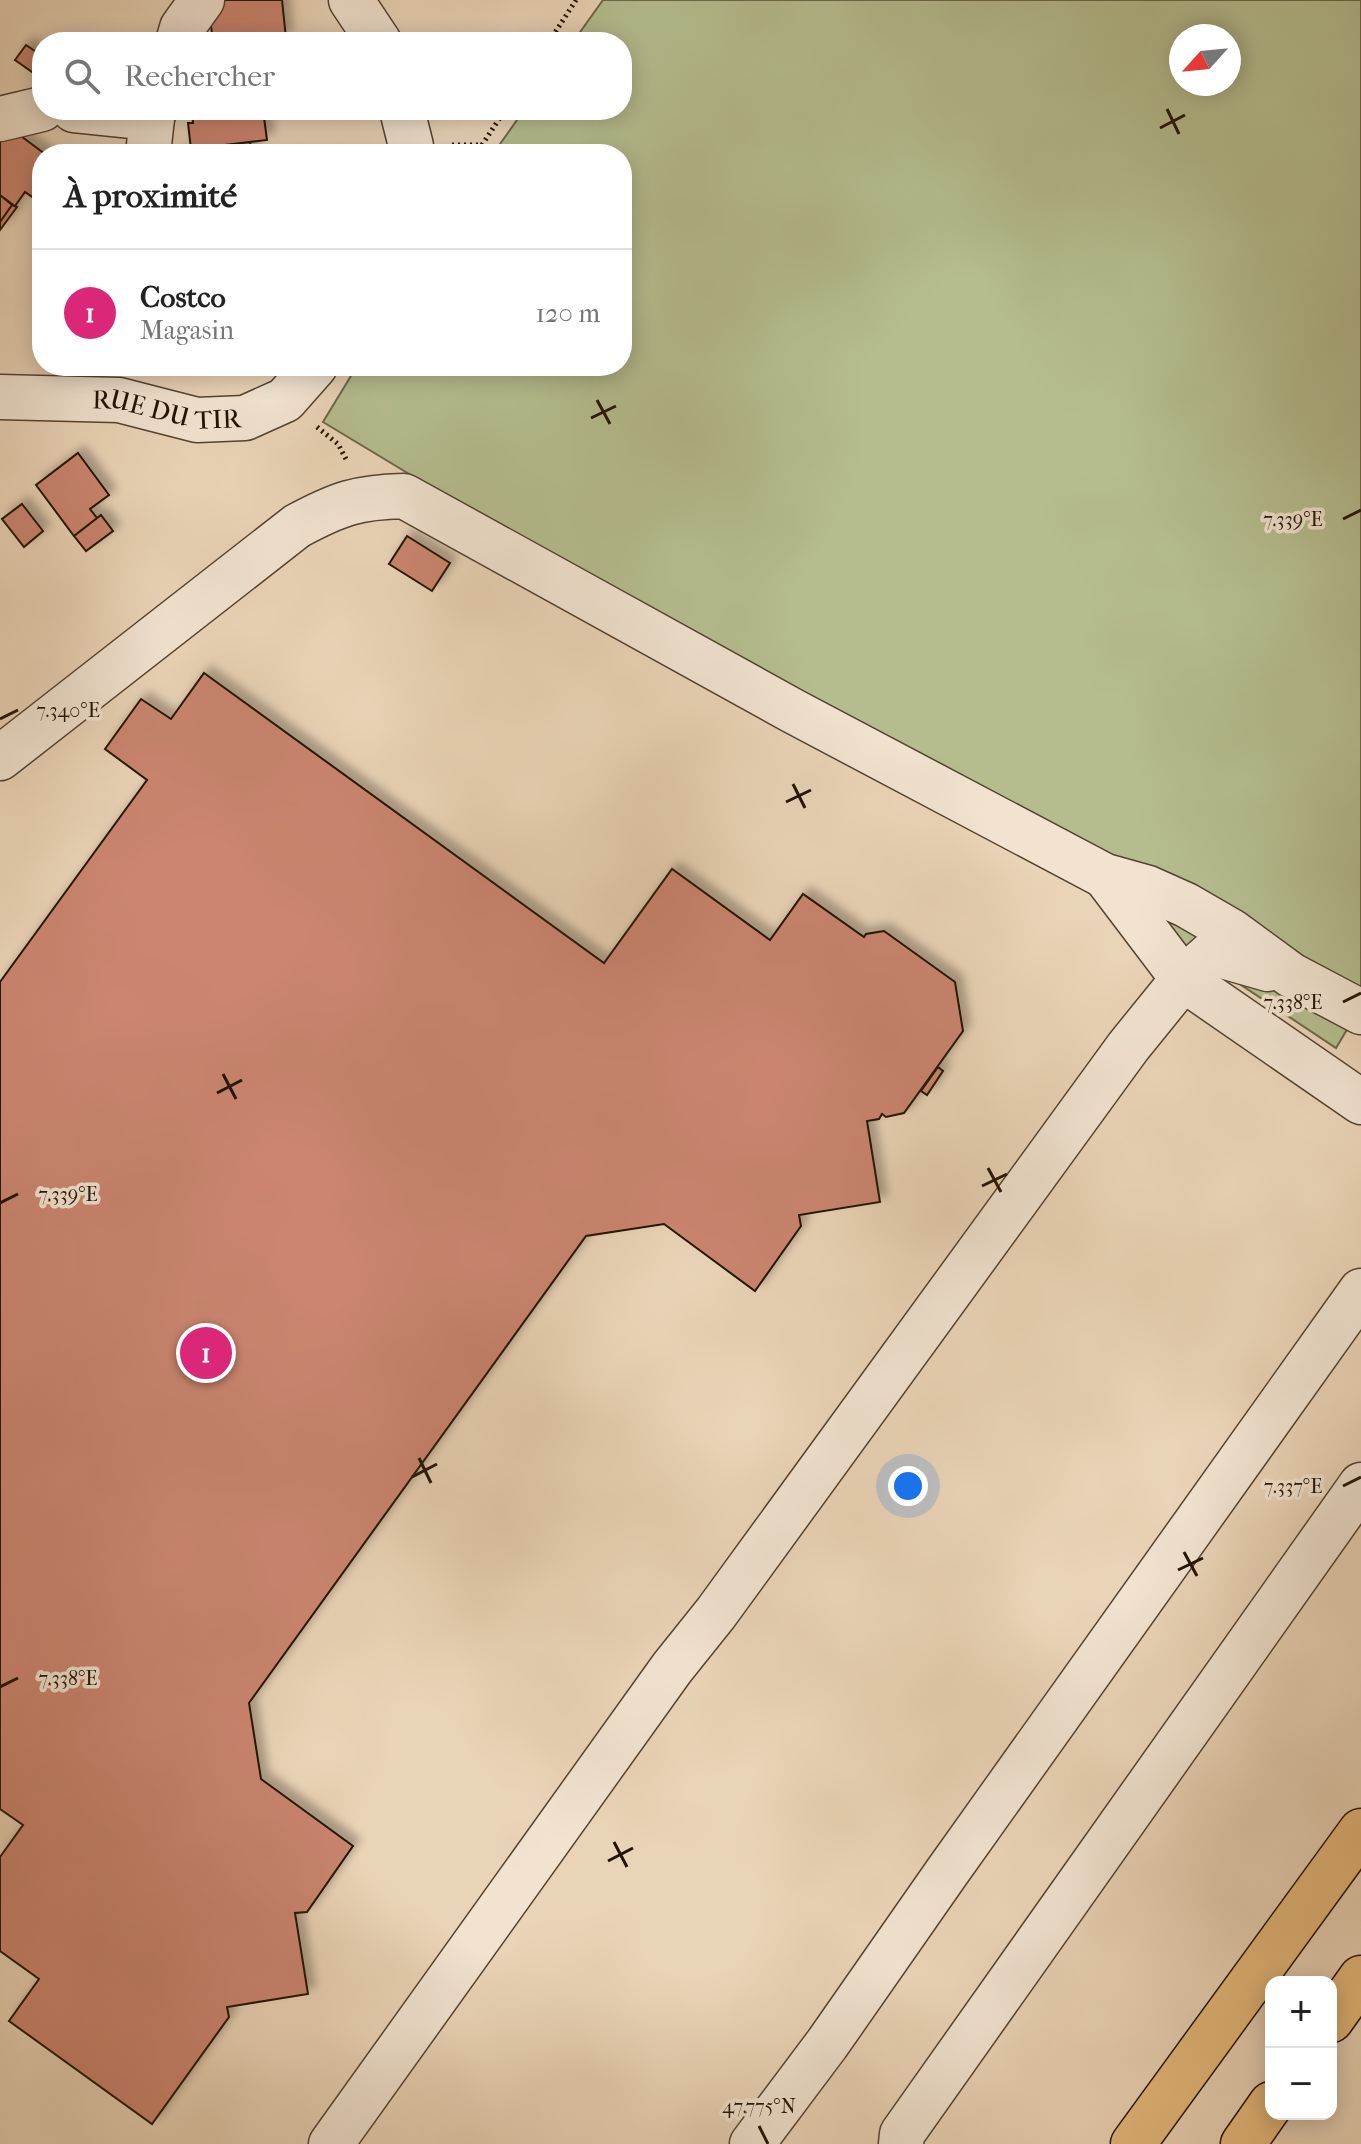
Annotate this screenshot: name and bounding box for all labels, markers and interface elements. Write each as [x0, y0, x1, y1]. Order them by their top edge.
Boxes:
north arrow [1169, 24, 1241, 96]
search box [32, 32, 632, 120]
icon: search [60, 54, 104, 98]
text: Rechercher [124, 59, 275, 94]
text: À proximité [64, 176, 237, 216]
text: Costco [140, 280, 226, 315]
text: 1 [85, 298, 95, 329]
text: 120 m [536, 298, 600, 329]
text: Magasin [140, 315, 234, 346]
street label: RUE DU TIR [92, 383, 243, 436]
text: 7.339°E [1263, 508, 1323, 531]
text: 7.340°E [36, 699, 100, 722]
text: 7.338°E [1263, 991, 1323, 1014]
text: 7.339°E [38, 1183, 98, 1206]
pin: 1 [180, 1323, 232, 1383]
your location [888, 1466, 928, 1506]
text: 7.337°E [1264, 1475, 1322, 1498]
text: 7.338°E [38, 1667, 98, 1690]
map controls [1265, 1976, 1337, 2120]
button: + [1265, 1976, 1337, 2048]
button: − [1265, 2048, 1337, 2120]
text: 47.775°N [722, 2095, 796, 2118]

